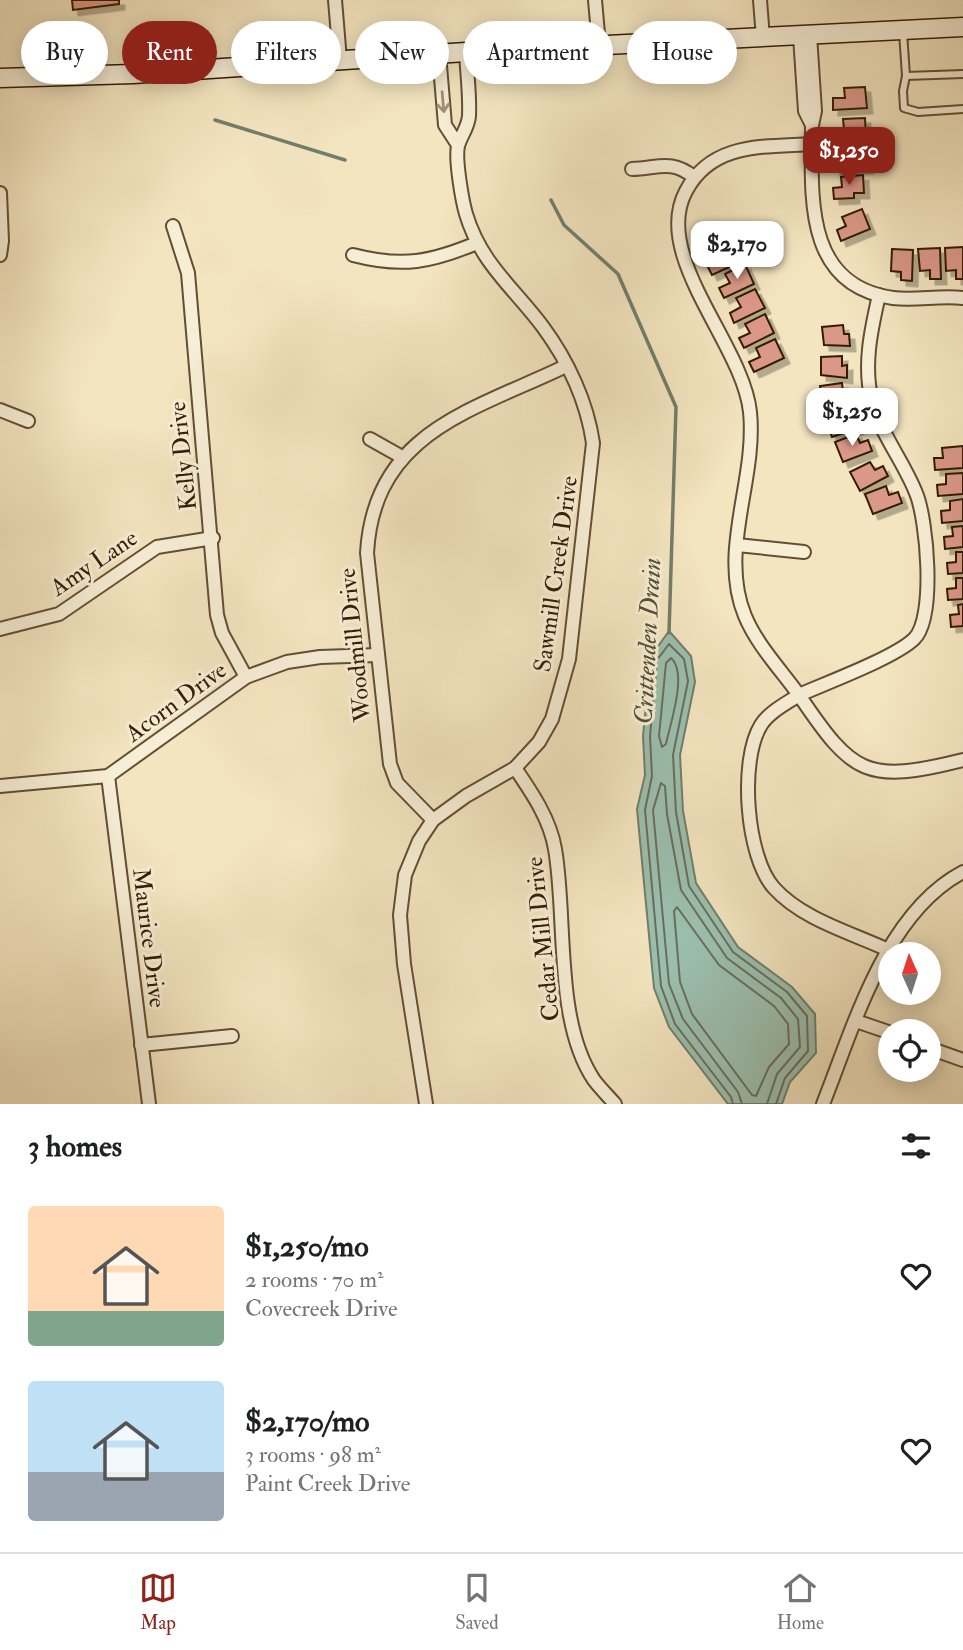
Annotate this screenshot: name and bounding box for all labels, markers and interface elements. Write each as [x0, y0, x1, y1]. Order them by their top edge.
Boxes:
chip: Buy [21, 21, 108, 84]
chip: Rent [122, 21, 217, 84]
chip: Filters [231, 21, 341, 84]
chip: New [355, 21, 449, 84]
chip: Apartment [463, 21, 613, 84]
chip: House [627, 21, 737, 84]
one-way arrow [437, 90, 450, 113]
pin: $1,250 [792, 128, 906, 187]
text: $1,250 [819, 135, 879, 164]
pin: $2,170 [680, 222, 794, 281]
text: $2,170 [707, 229, 767, 258]
pin: $1,250 [795, 388, 909, 448]
text: $1,250 [822, 396, 882, 425]
street label: Kelly Drive [162, 400, 204, 512]
street label: Sawmill Creek Drive [527, 474, 585, 674]
street label: Amy Lane [44, 523, 144, 604]
water label: Crittenden Drain [628, 557, 668, 725]
street label: Woodmill Drive [332, 567, 379, 724]
street label: Acorn Drive [118, 655, 233, 750]
street label: Cedar Mill Drive [519, 855, 567, 1023]
street label: Maurice Drive [125, 866, 173, 1010]
north arrow [878, 942, 942, 1004]
map controls [878, 942, 941, 1082]
button: locate [878, 1019, 941, 1082]
icon: filters [897, 1127, 935, 1165]
text: 3 homes [28, 1128, 122, 1165]
text: $1,250/mo [245, 1228, 369, 1265]
icon: home [84, 1234, 168, 1318]
icon: heart [897, 1257, 935, 1295]
text: 2 rooms · 70 m² [245, 1265, 384, 1294]
text: Covecreek Drive [245, 1294, 398, 1323]
text: $2,170/mo [245, 1403, 369, 1440]
icon: home [84, 1409, 168, 1493]
icon: heart [897, 1432, 935, 1470]
text: 3 rooms · 98 m² [245, 1440, 381, 1469]
text: Paint Creek Drive [245, 1469, 410, 1498]
tab: Map [139, 1569, 177, 1635]
tab: Saved [455, 1569, 499, 1635]
tab: Home [777, 1569, 824, 1635]

